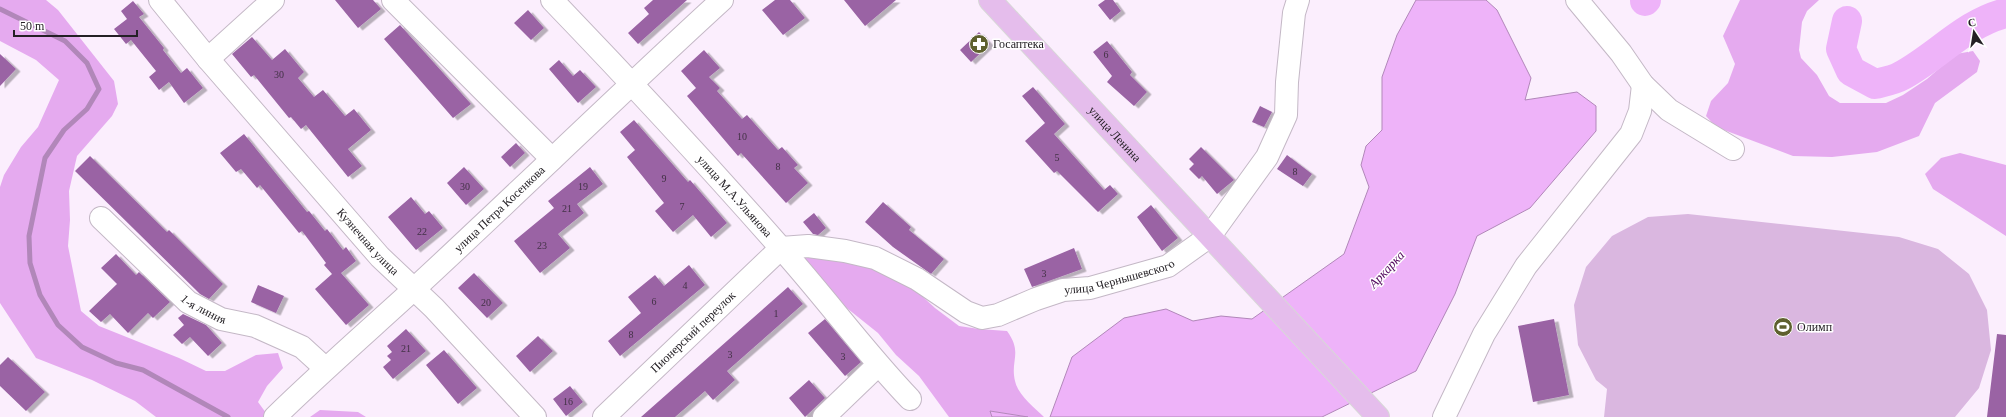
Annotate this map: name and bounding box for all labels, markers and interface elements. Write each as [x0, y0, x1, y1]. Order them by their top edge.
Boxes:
scale bar [14, 12, 137, 38]
north arrow [1954, 12, 1994, 52]
text: С [1967, 16, 1977, 29]
text: 50 m [20, 19, 45, 33]
pharmacy icon: Госаптека [968, 33, 990, 55]
place label: Госаптека [993, 37, 1044, 51]
house number: 6 [1104, 49, 1109, 60]
house number: 30 [274, 69, 284, 80]
street label: улица Ленина [1085, 103, 1144, 165]
house number: 10 [737, 131, 747, 142]
street label: улица М.А.Ульянова [694, 152, 775, 241]
house number: 5 [1055, 152, 1060, 163]
house number: 8 [776, 161, 781, 172]
street label: улица Петра Косенкова [451, 162, 548, 255]
house number: 8 [1293, 166, 1298, 177]
house number: 9 [662, 173, 667, 184]
house number: 30 [460, 181, 470, 192]
house number: 19 [578, 181, 588, 192]
house number: 7 [680, 201, 685, 212]
house number: 21 [562, 203, 572, 214]
street label: Кузнечная улица [334, 206, 402, 279]
house number: 22 [417, 226, 427, 237]
house number: 23 [537, 240, 547, 251]
water label: Аркарка [1365, 247, 1408, 292]
street label: улица Чернышевского [1064, 256, 1178, 297]
house number: 3 [1042, 268, 1047, 279]
house number: 4 [683, 280, 688, 291]
street label: Пионерский переулок [648, 288, 738, 376]
street label: 1-я линия [178, 292, 227, 327]
house number: 6 [652, 296, 657, 307]
house number: 20 [481, 297, 491, 308]
house number: 1 [774, 308, 779, 319]
sports icon: Олимп [1772, 316, 1794, 338]
place label: Олимп [1797, 320, 1833, 334]
house number: 8 [629, 329, 634, 340]
house number: 21 [401, 343, 411, 354]
house number: 3 [728, 349, 733, 360]
house number: 3 [841, 351, 846, 362]
house number: 16 [563, 396, 573, 407]

